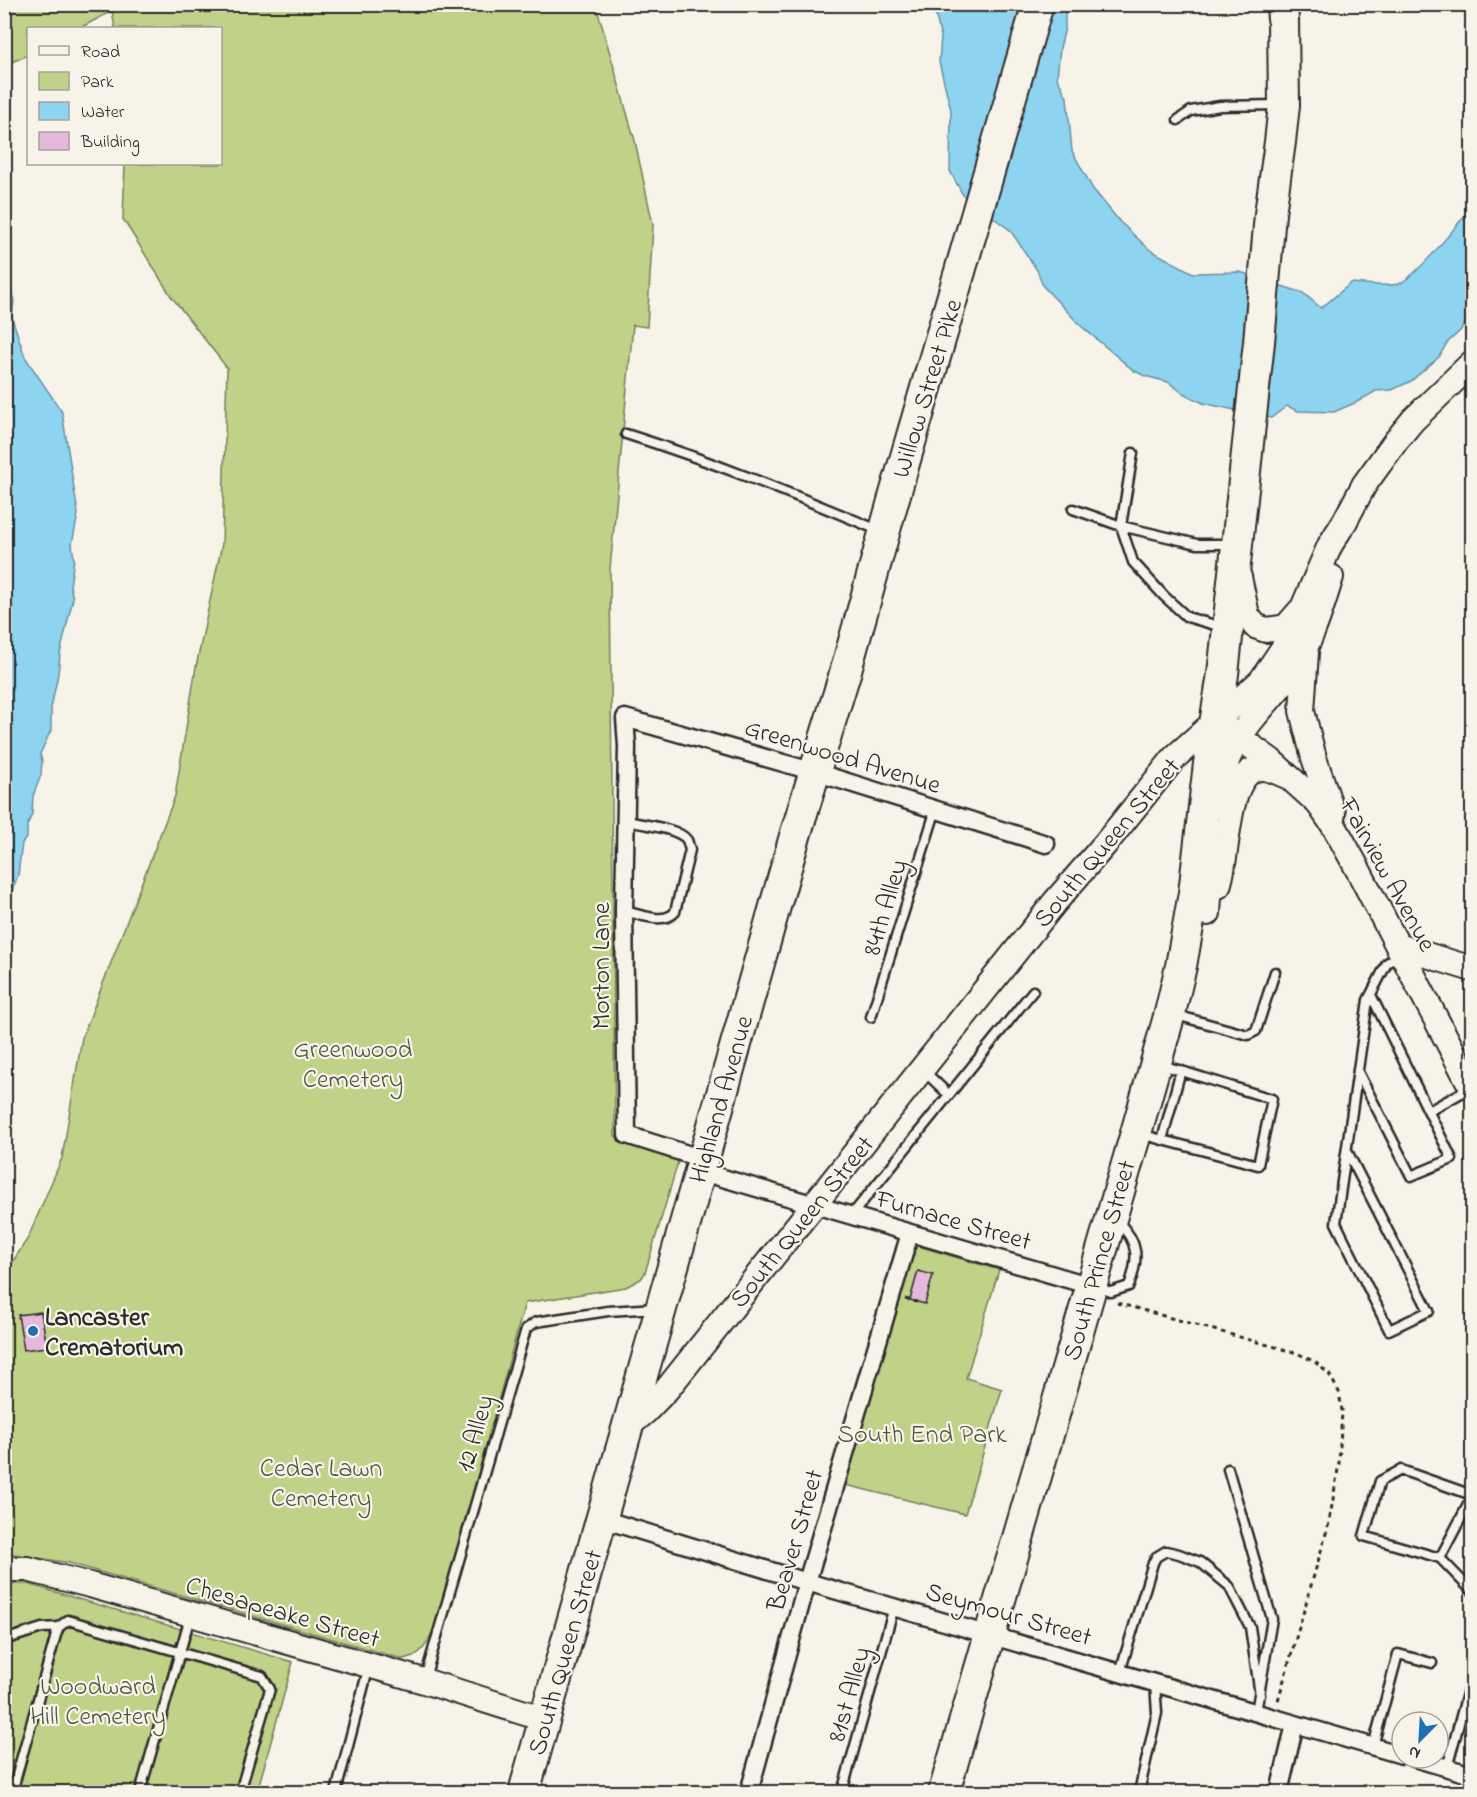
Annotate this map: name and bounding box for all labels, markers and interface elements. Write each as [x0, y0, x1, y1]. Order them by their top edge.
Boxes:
legend [27, 27, 222, 165]
text: Road [81, 40, 120, 66]
text: Park [81, 70, 114, 96]
text: Water [81, 100, 125, 126]
text: Building [80, 130, 140, 157]
street label: Willow Street Pike [884, 294, 974, 483]
street label: Greenwood Avenue [739, 710, 945, 806]
street label: South Queen Street [1026, 750, 1191, 937]
street label: Fairview Avenue [1328, 790, 1445, 960]
street label: 84th Alley [854, 855, 919, 961]
street label: Morton Lane [584, 902, 622, 1030]
street label: Highland Avenue [681, 1011, 765, 1188]
park label: Greenwood Cemetery [294, 1032, 413, 1100]
street label: South Queen Street [722, 1128, 885, 1317]
street label: South Prince Street [1054, 1156, 1148, 1365]
street label: Furnace Street [870, 1181, 1036, 1262]
place label: Lancaster Crematorium [45, 1300, 183, 1368]
marker: Lancaster Crematorium [26, 1324, 40, 1338]
street label: 12 Alley [448, 1391, 506, 1477]
park label: South End Park [837, 1417, 1007, 1455]
park label: Cedar Lawn Cemetery [260, 1451, 382, 1519]
street label: Beaver Street [758, 1465, 835, 1617]
street label: South Queen Street [519, 1545, 614, 1760]
street label: Chesapeake Street [181, 1568, 384, 1660]
street label: Seymour Street [921, 1574, 1096, 1658]
street label: 81st Alley [819, 1643, 883, 1747]
park label: Woodward Hill Cemetery [30, 1669, 166, 1737]
north arrow [1390, 1710, 1450, 1770]
text: N [1405, 1739, 1425, 1765]

